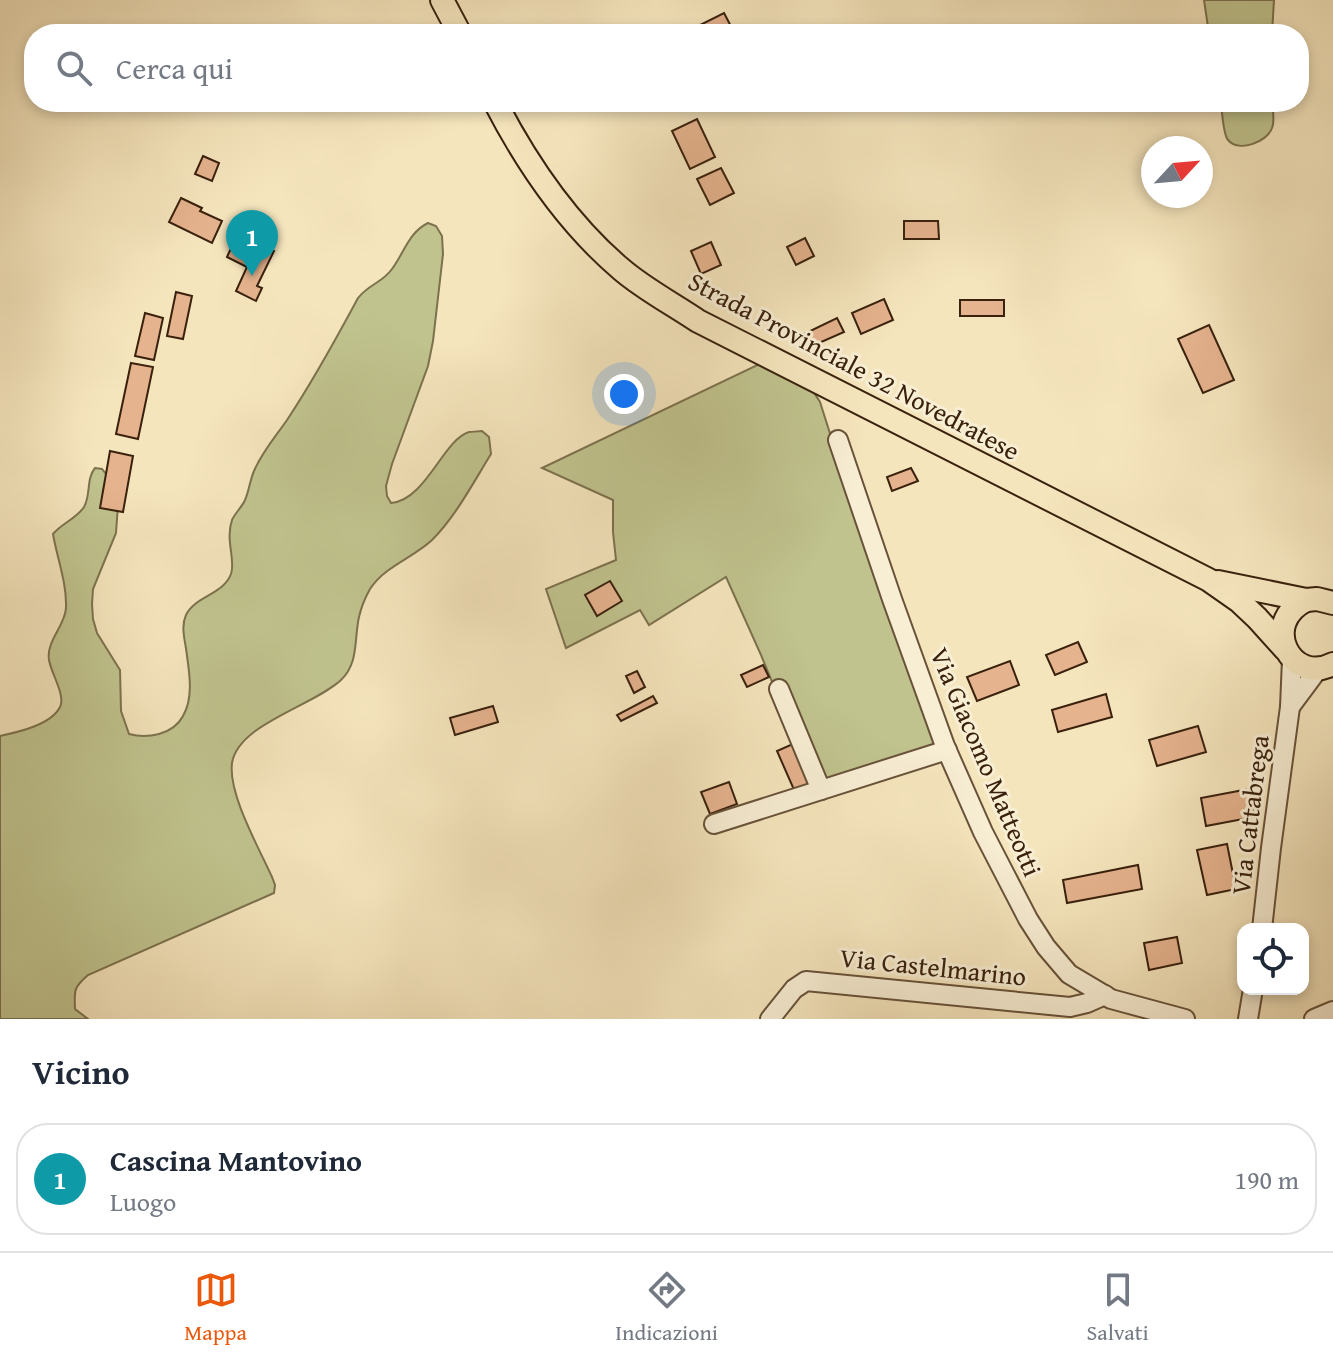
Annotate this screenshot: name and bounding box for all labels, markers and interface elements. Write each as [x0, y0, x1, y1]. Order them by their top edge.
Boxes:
search box [24, 24, 1309, 112]
icon: search [52, 46, 96, 90]
text: Cerca qui [116, 46, 233, 90]
north arrow [1141, 136, 1213, 208]
pin: 1 [226, 210, 278, 276]
street label: Strada Provinciale 32 Novedratese [682, 261, 1027, 470]
your location [604, 374, 644, 414]
street label: Via Giacomo Matteotti [921, 641, 1052, 882]
street label: Via Cattabrega [1220, 732, 1279, 897]
map controls [1237, 923, 1309, 995]
button: locate [1237, 923, 1309, 995]
street label: Via Castelmarino [838, 937, 1028, 996]
text: Vicino [32, 1047, 130, 1096]
text: Cascina Mantovino [110, 1138, 362, 1182]
text: 1 [53, 1160, 67, 1199]
text: 190 m [1234, 1160, 1299, 1199]
text: Luogo [110, 1182, 176, 1221]
tab: Mappa [184, 1268, 247, 1348]
tab: Indicazioni [615, 1268, 718, 1348]
tab: Salvati [1087, 1268, 1149, 1348]

